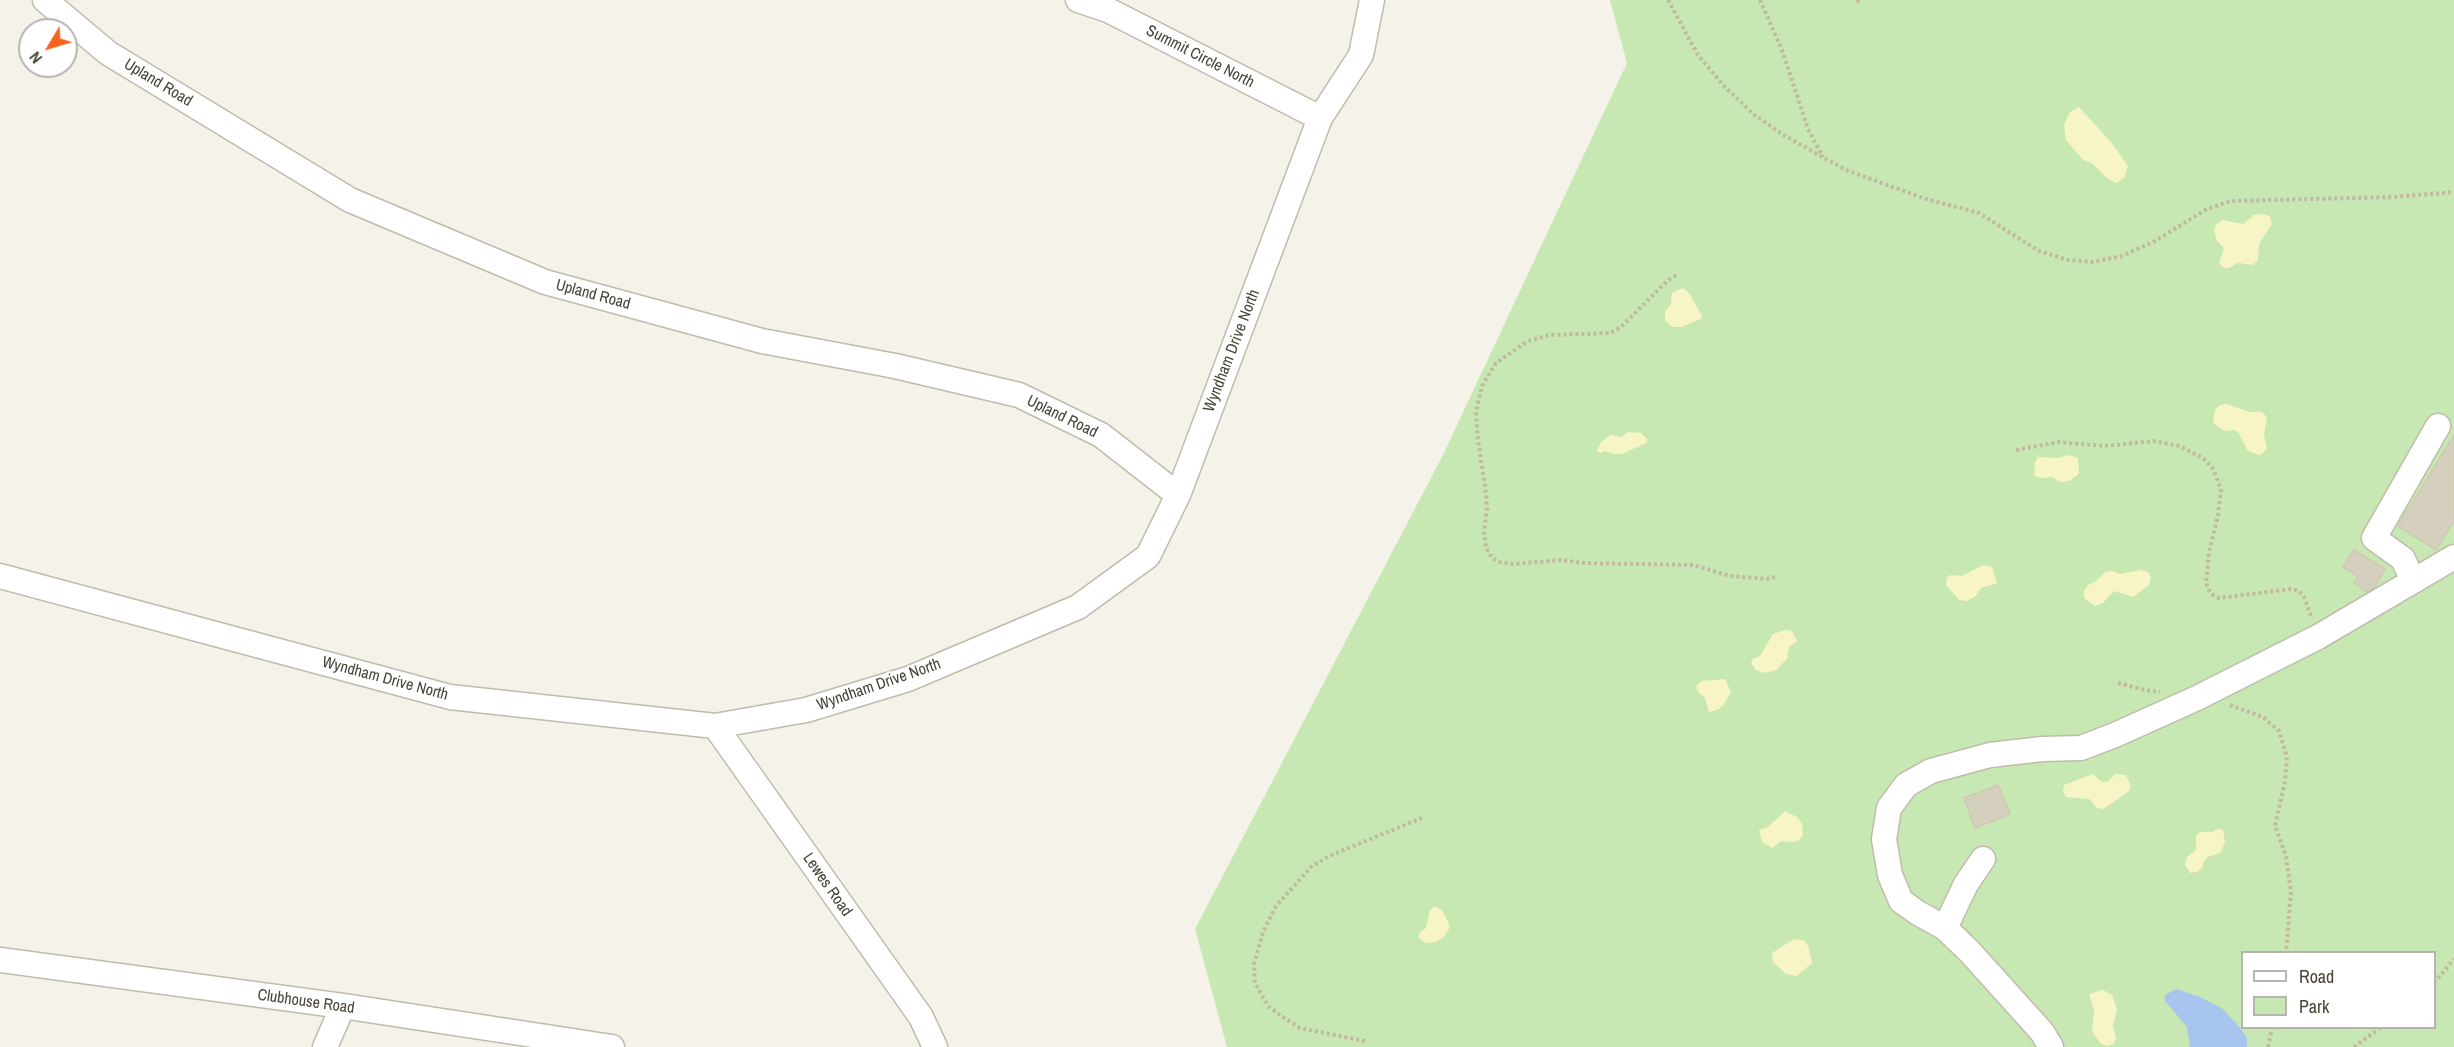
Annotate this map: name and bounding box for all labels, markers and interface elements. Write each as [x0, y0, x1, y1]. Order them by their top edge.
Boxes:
north arrow [18, 18, 78, 78]
street label: Summit Circle North [1143, 21, 1257, 93]
text: N [24, 47, 47, 68]
street label: Upland Road [120, 55, 196, 111]
street label: Upland Road [554, 276, 632, 314]
street label: Wyndham Drive North [1200, 287, 1264, 415]
street label: Upland Road [1023, 392, 1101, 442]
street label: Wyndham Drive North [320, 653, 450, 705]
street label: Wyndham Drive North [815, 655, 943, 715]
street label: Lewes Road [798, 850, 856, 920]
legend [2241, 951, 2436, 1029]
text: Road [2299, 964, 2334, 989]
street label: Clubhouse Road [256, 986, 356, 1018]
text: Park [2299, 994, 2329, 1019]

